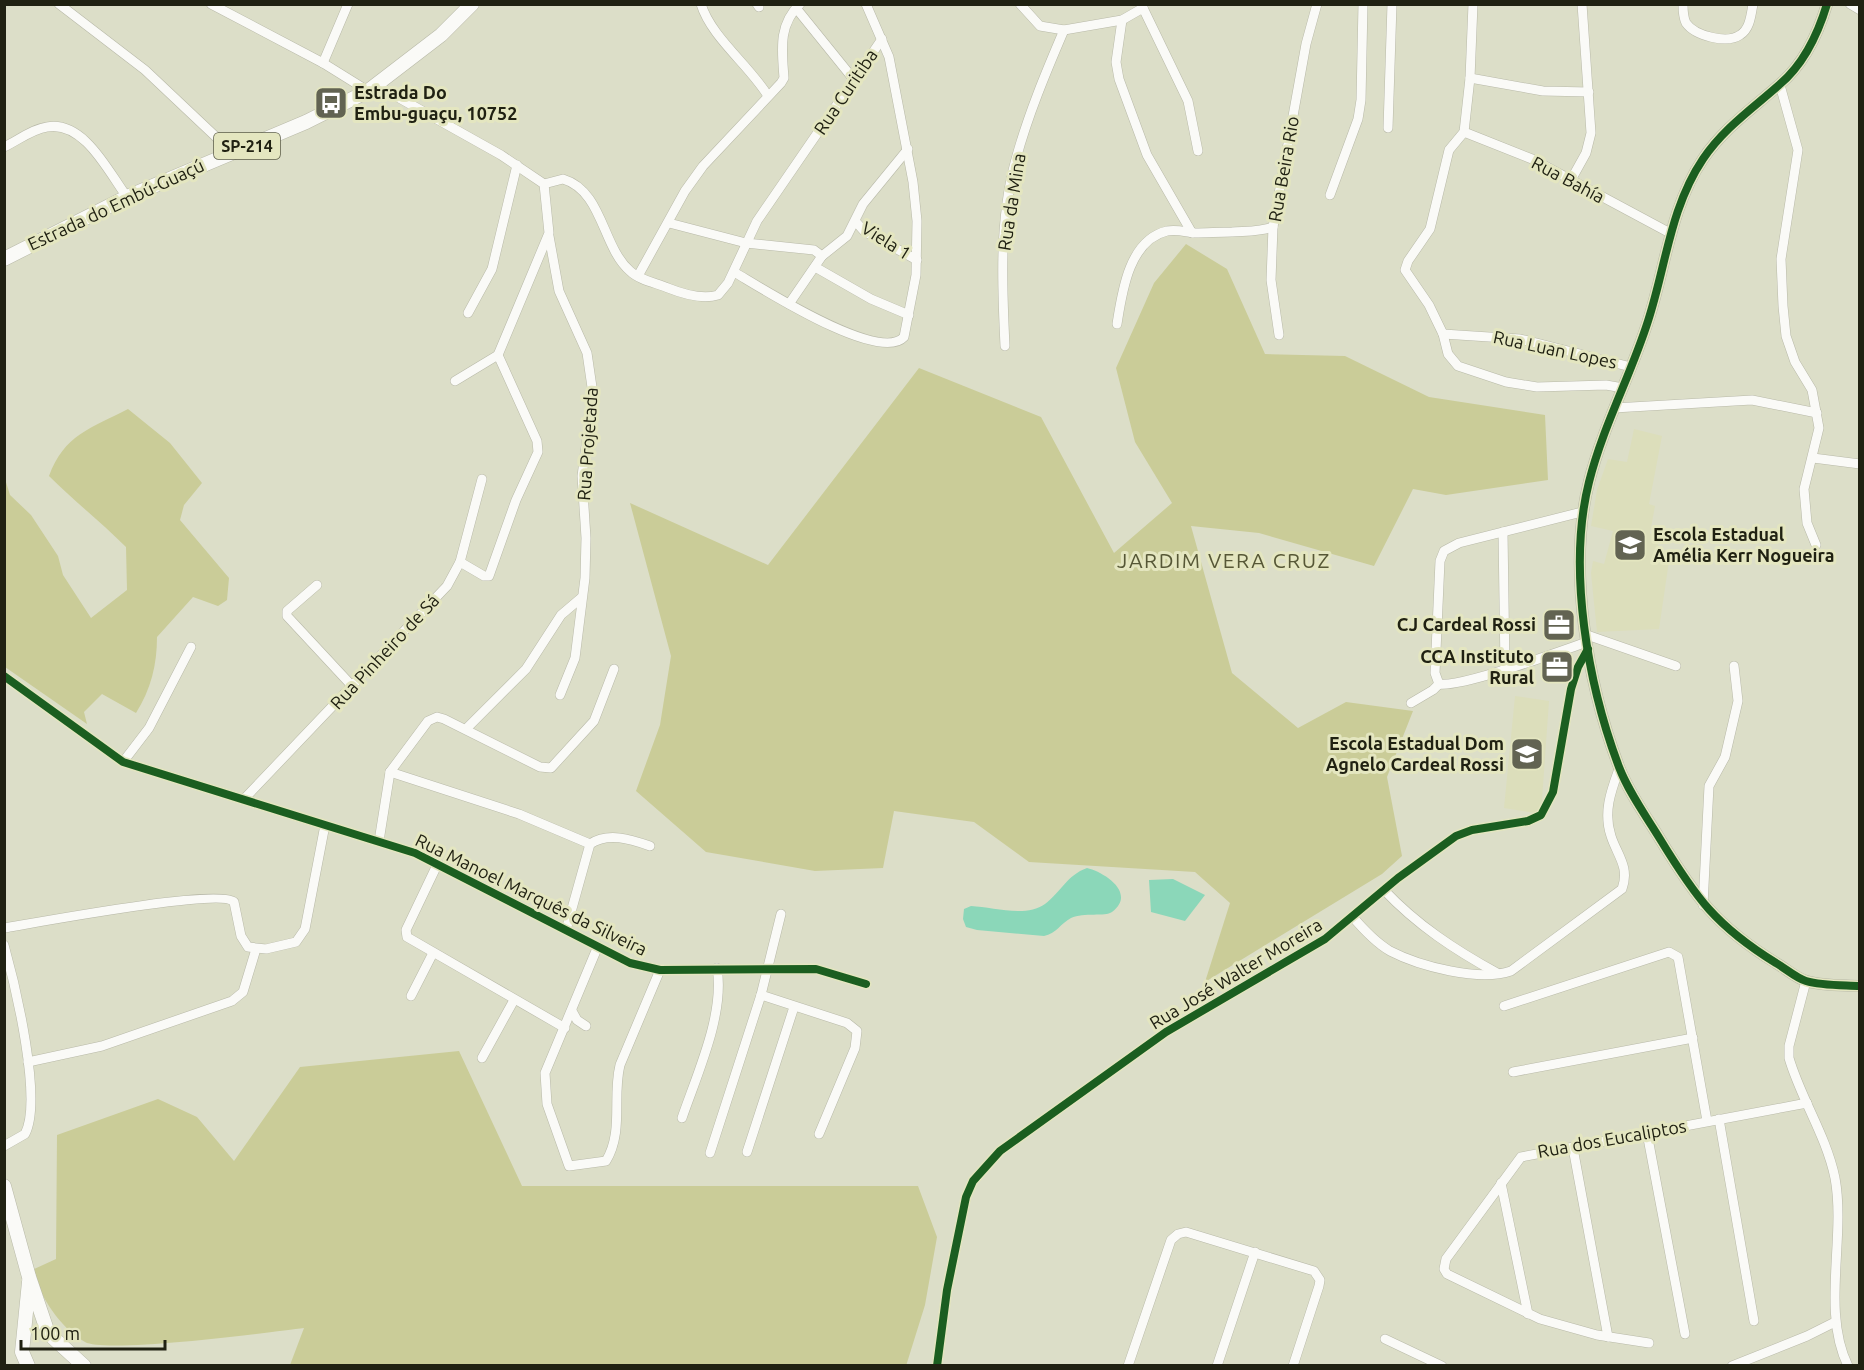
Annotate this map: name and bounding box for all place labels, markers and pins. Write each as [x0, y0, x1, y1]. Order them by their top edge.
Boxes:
place label: Estrada Do Embu-guaçu, 10752 [354, 82, 517, 124]
bus stop icon: Estrada Do Embu-guaçu, 10752 [313, 85, 349, 121]
place label: Escola Estadual Amélia Kerr Nogueira [1653, 524, 1835, 565]
school or university icon: Escola Estadual Amélia Kerr Nogueira [1612, 527, 1648, 563]
office icon: CJ Cardeal Rossi [1541, 607, 1577, 643]
place label: CJ Cardeal Rossi [1397, 614, 1536, 634]
place label: CCA Instituto Rural [1420, 646, 1535, 687]
office icon: CCA Instituto Rural [1539, 649, 1575, 685]
place label: Escola Estadual Dom Agnelo Cardeal Rossi [1326, 733, 1504, 774]
school or university icon: Escola Estadual Dom Agnelo Cardeal Rossi [1509, 736, 1545, 772]

